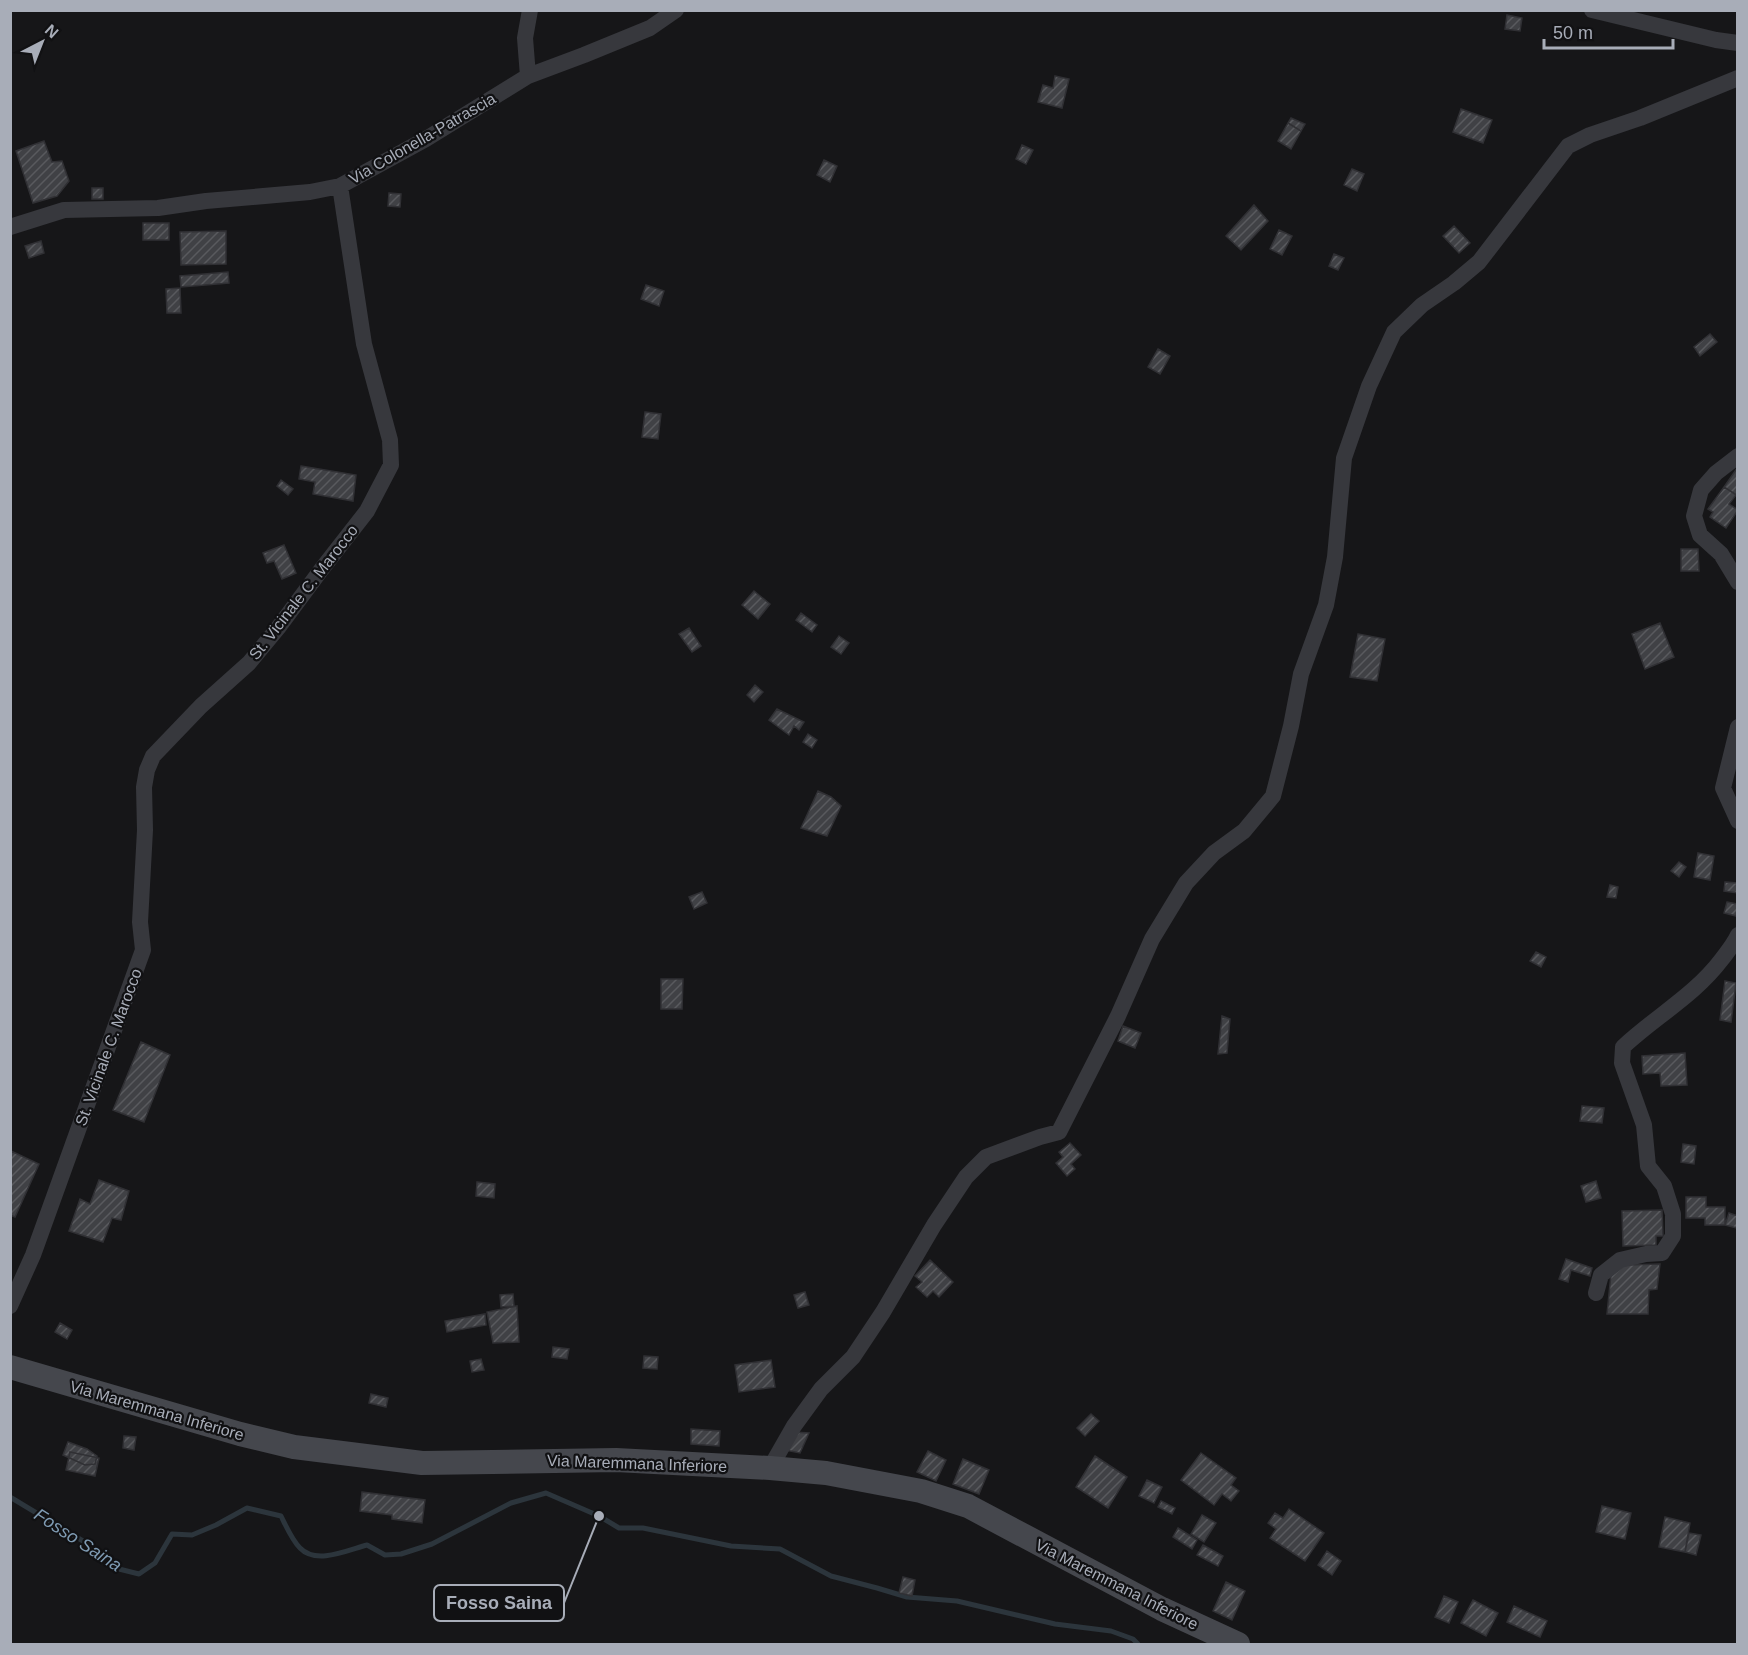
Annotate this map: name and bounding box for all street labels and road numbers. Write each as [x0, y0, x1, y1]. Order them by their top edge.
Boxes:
street label: Via Colonella-Patrascia [346, 90, 498, 187]
street label: St. Vicinale C. Marocco [246, 522, 361, 663]
street label: St. Vicinale C. Marocco [72, 966, 145, 1128]
street label: Via Maremmana Inferiore [68, 1377, 246, 1444]
street label: Via Maremmana Inferiore [547, 1452, 727, 1475]
street label: Via Maremmana Inferiore [1033, 1536, 1201, 1633]

